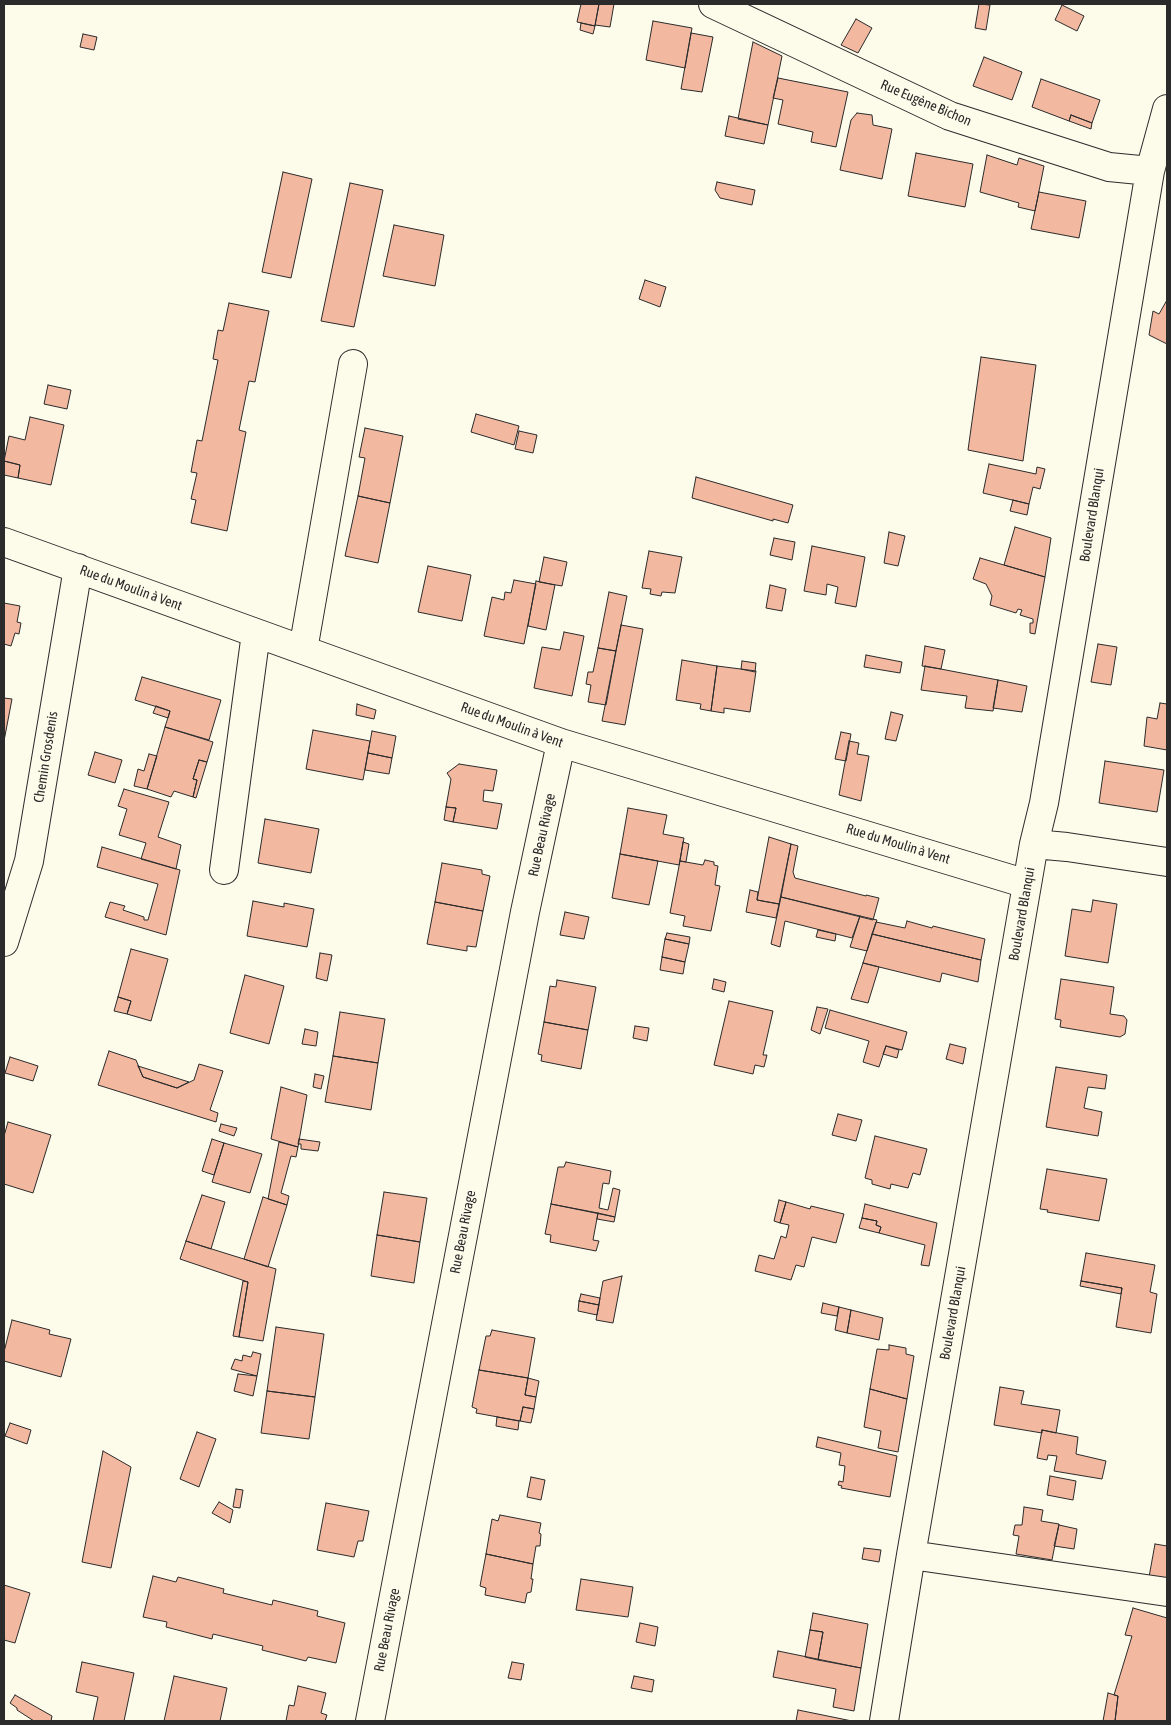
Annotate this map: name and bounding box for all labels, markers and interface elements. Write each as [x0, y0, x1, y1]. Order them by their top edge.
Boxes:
street label: Rue Eugène Bichon [878, 76, 974, 130]
street label: Boulevard Blanqui [1076, 467, 1108, 563]
street label: Rue du Moulin à Vent [77, 562, 185, 614]
street label: Rue du Moulin à Vent [458, 699, 566, 751]
street label: Chemin Grosdenis [30, 710, 62, 804]
street label: Rue Beau Rivage [525, 792, 559, 878]
street label: Rue du Moulin à Vent [844, 820, 952, 868]
street label: Boulevard Blanqui [1005, 866, 1039, 962]
street label: Rue Beau Rivage [447, 1189, 479, 1275]
street label: Boulevard Blanqui [936, 1265, 970, 1361]
street label: Rue Beau Rivage [371, 1587, 403, 1673]

